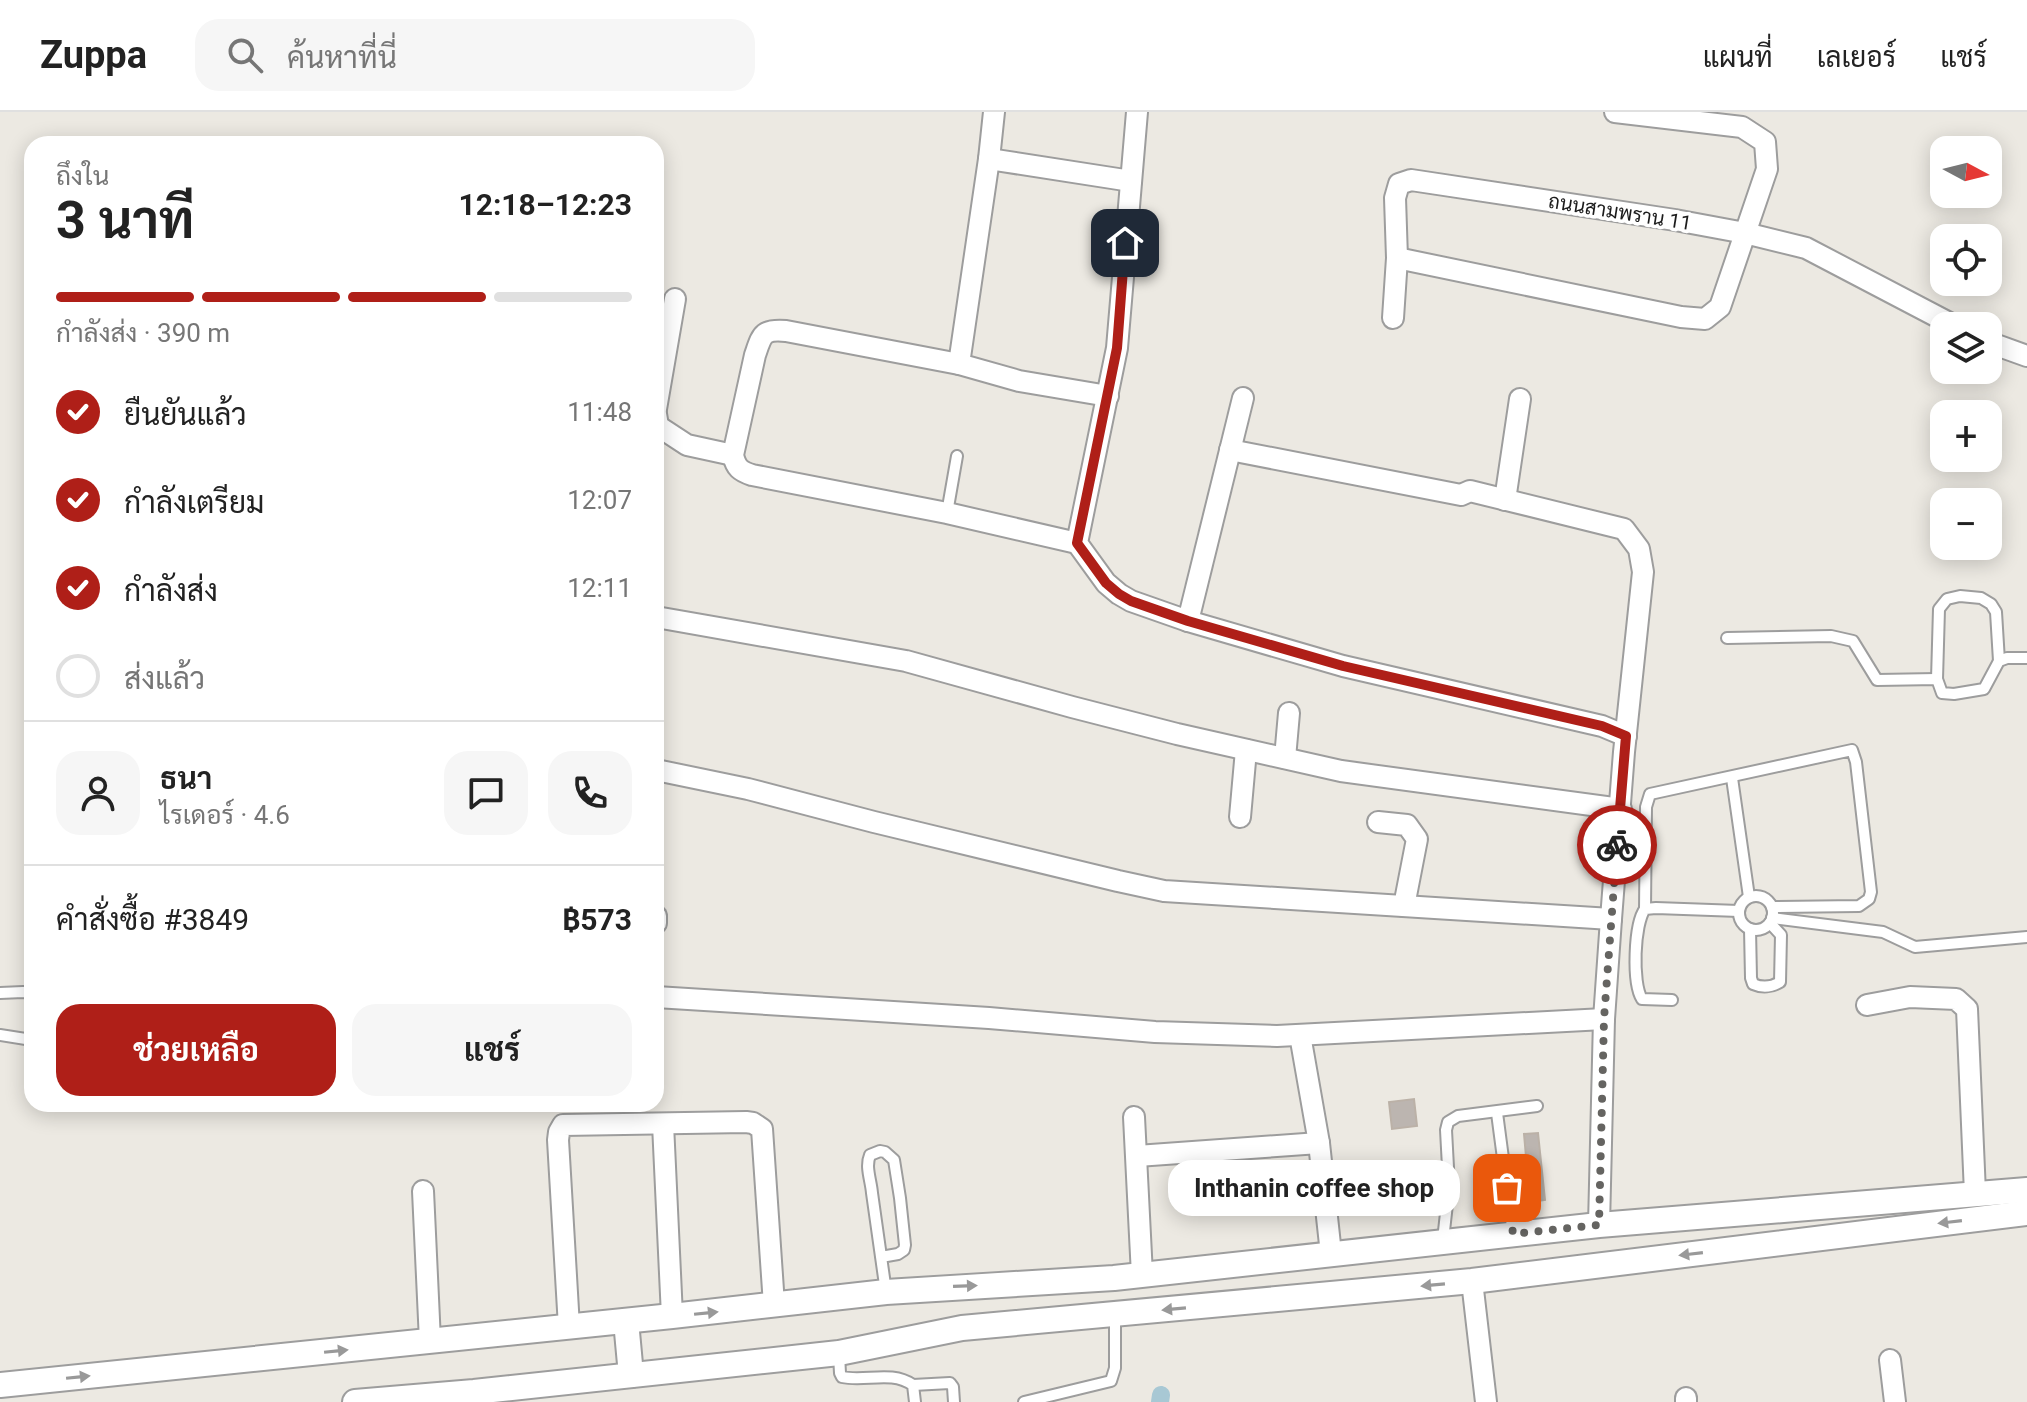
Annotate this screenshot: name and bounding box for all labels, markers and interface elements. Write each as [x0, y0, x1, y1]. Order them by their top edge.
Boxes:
search box [195, 19, 755, 91]
text: Zuppa [40, 33, 147, 77]
icon: search [223, 33, 267, 77]
text: ค้นหาที่นี่ [287, 40, 397, 75]
text: แผนที่ [1703, 41, 1773, 74]
text: เลเยอร์ [1817, 41, 1896, 74]
text: แชร์ [1940, 41, 1987, 74]
north arrow [1930, 136, 2002, 208]
map controls [1930, 136, 2002, 560]
text: ถึงใน [56, 161, 109, 191]
text: 12:18–12:23 [458, 187, 632, 222]
street label: ถนนสามพราน 11 [1547, 189, 1693, 235]
text: 3 นาที [56, 190, 194, 251]
pin [1091, 209, 1159, 277]
icon: home [1103, 221, 1147, 265]
button: locate [1930, 224, 2002, 296]
button: layers [1930, 312, 2002, 384]
text: กำลังส่ง · 390 m [56, 318, 230, 348]
icon: check [56, 390, 100, 434]
text: ยืนยันแล้ว [124, 397, 247, 432]
text: 11:48 [567, 397, 632, 427]
button: + [1930, 400, 2002, 472]
icon: check [56, 478, 100, 522]
text: กำลังเตรียม [124, 485, 264, 520]
text: 12:07 [567, 485, 632, 515]
button: − [1930, 488, 2002, 560]
icon: check [56, 566, 100, 610]
text: กำลังส่ง [124, 573, 218, 608]
text: 12:11 [567, 573, 632, 603]
text: ส่งแล้ว [124, 661, 205, 696]
button: person [56, 751, 140, 835]
button: chat [444, 751, 528, 835]
button: phone [548, 751, 632, 835]
text: ธนา [160, 761, 212, 796]
text: ไรเดอร์ · 4.6 [160, 800, 290, 830]
courier [1577, 805, 1657, 885]
icon: bike [1595, 823, 1639, 867]
text: คำสั่งซื้อ #3849 [56, 902, 249, 937]
text: ฿573 [562, 902, 632, 937]
button: ช่วยเหลือ [56, 1004, 336, 1096]
button: แชร์ [352, 1004, 632, 1096]
pin [1473, 1154, 1541, 1222]
callout: Inthanin coffee shop [1167, 1160, 1459, 1216]
icon: bag [1485, 1166, 1529, 1210]
text: Inthanin coffee shop [1194, 1173, 1434, 1203]
one-way arrow [1937, 1216, 1962, 1229]
one-way arrow [1679, 1247, 1704, 1260]
one-way arrow [1420, 1279, 1445, 1292]
one-way arrow [953, 1280, 978, 1293]
one-way arrow [1162, 1302, 1187, 1315]
one-way arrow [694, 1306, 719, 1319]
one-way arrow [324, 1345, 349, 1358]
one-way arrow [65, 1370, 90, 1383]

